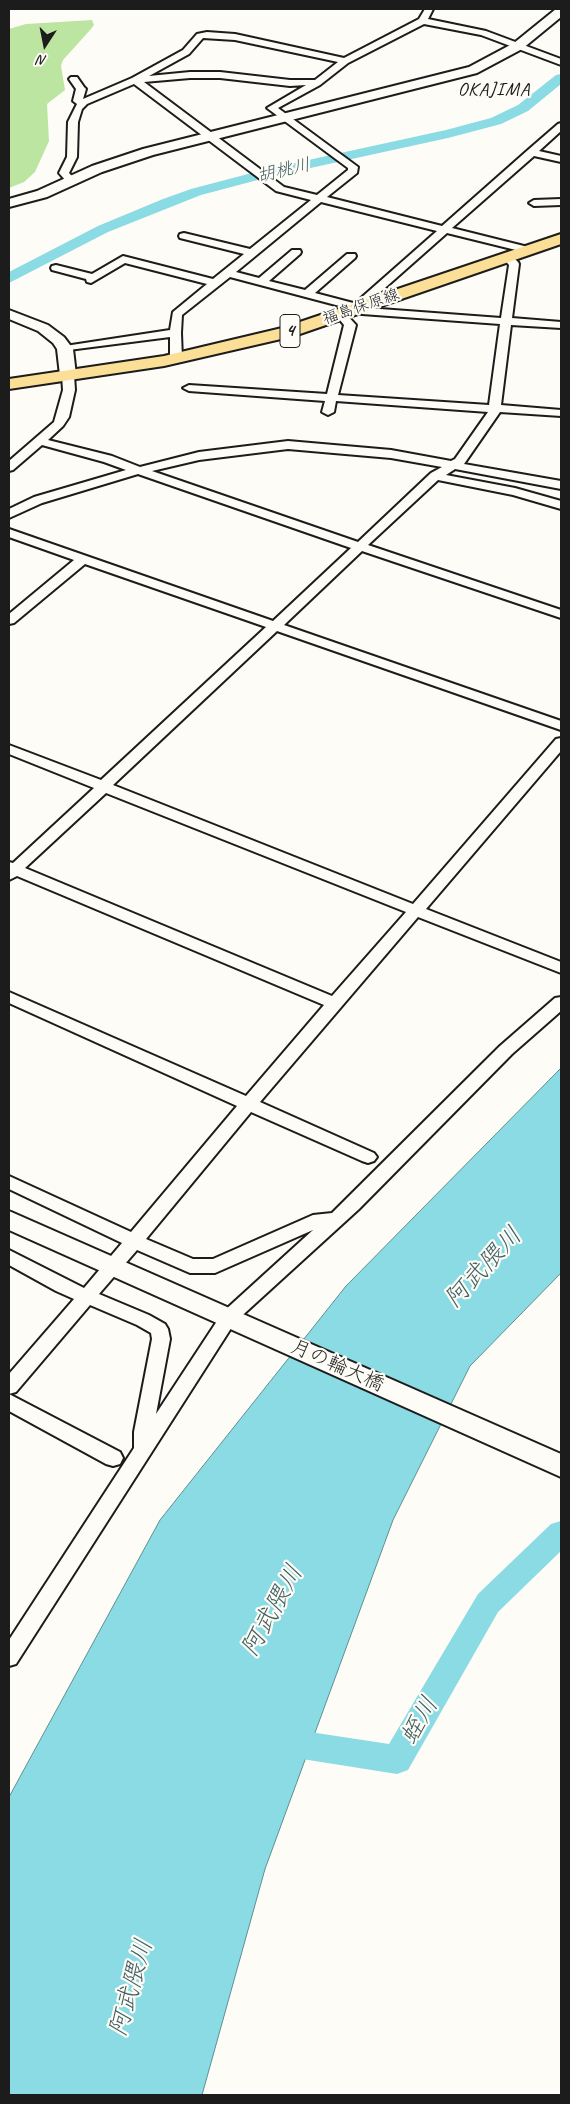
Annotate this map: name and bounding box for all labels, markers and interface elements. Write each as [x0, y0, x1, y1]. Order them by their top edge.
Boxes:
north arrow [20, 20, 70, 70]
text: N [36, 51, 48, 69]
district label: OKAJIMA [457, 79, 531, 101]
water label: 胡桃川 [255, 154, 313, 188]
street label: 福島保原線 [320, 285, 402, 329]
road number: 4 [280, 314, 300, 348]
water label: 阿武隈川 [439, 1221, 529, 1315]
street label: 月の輪大橋 [286, 1335, 388, 1397]
water label: 阿武隈川 [236, 1560, 310, 1662]
water label: 蛭川 [395, 1692, 445, 1750]
water label: 阿武隈川 [104, 1936, 160, 2040]

